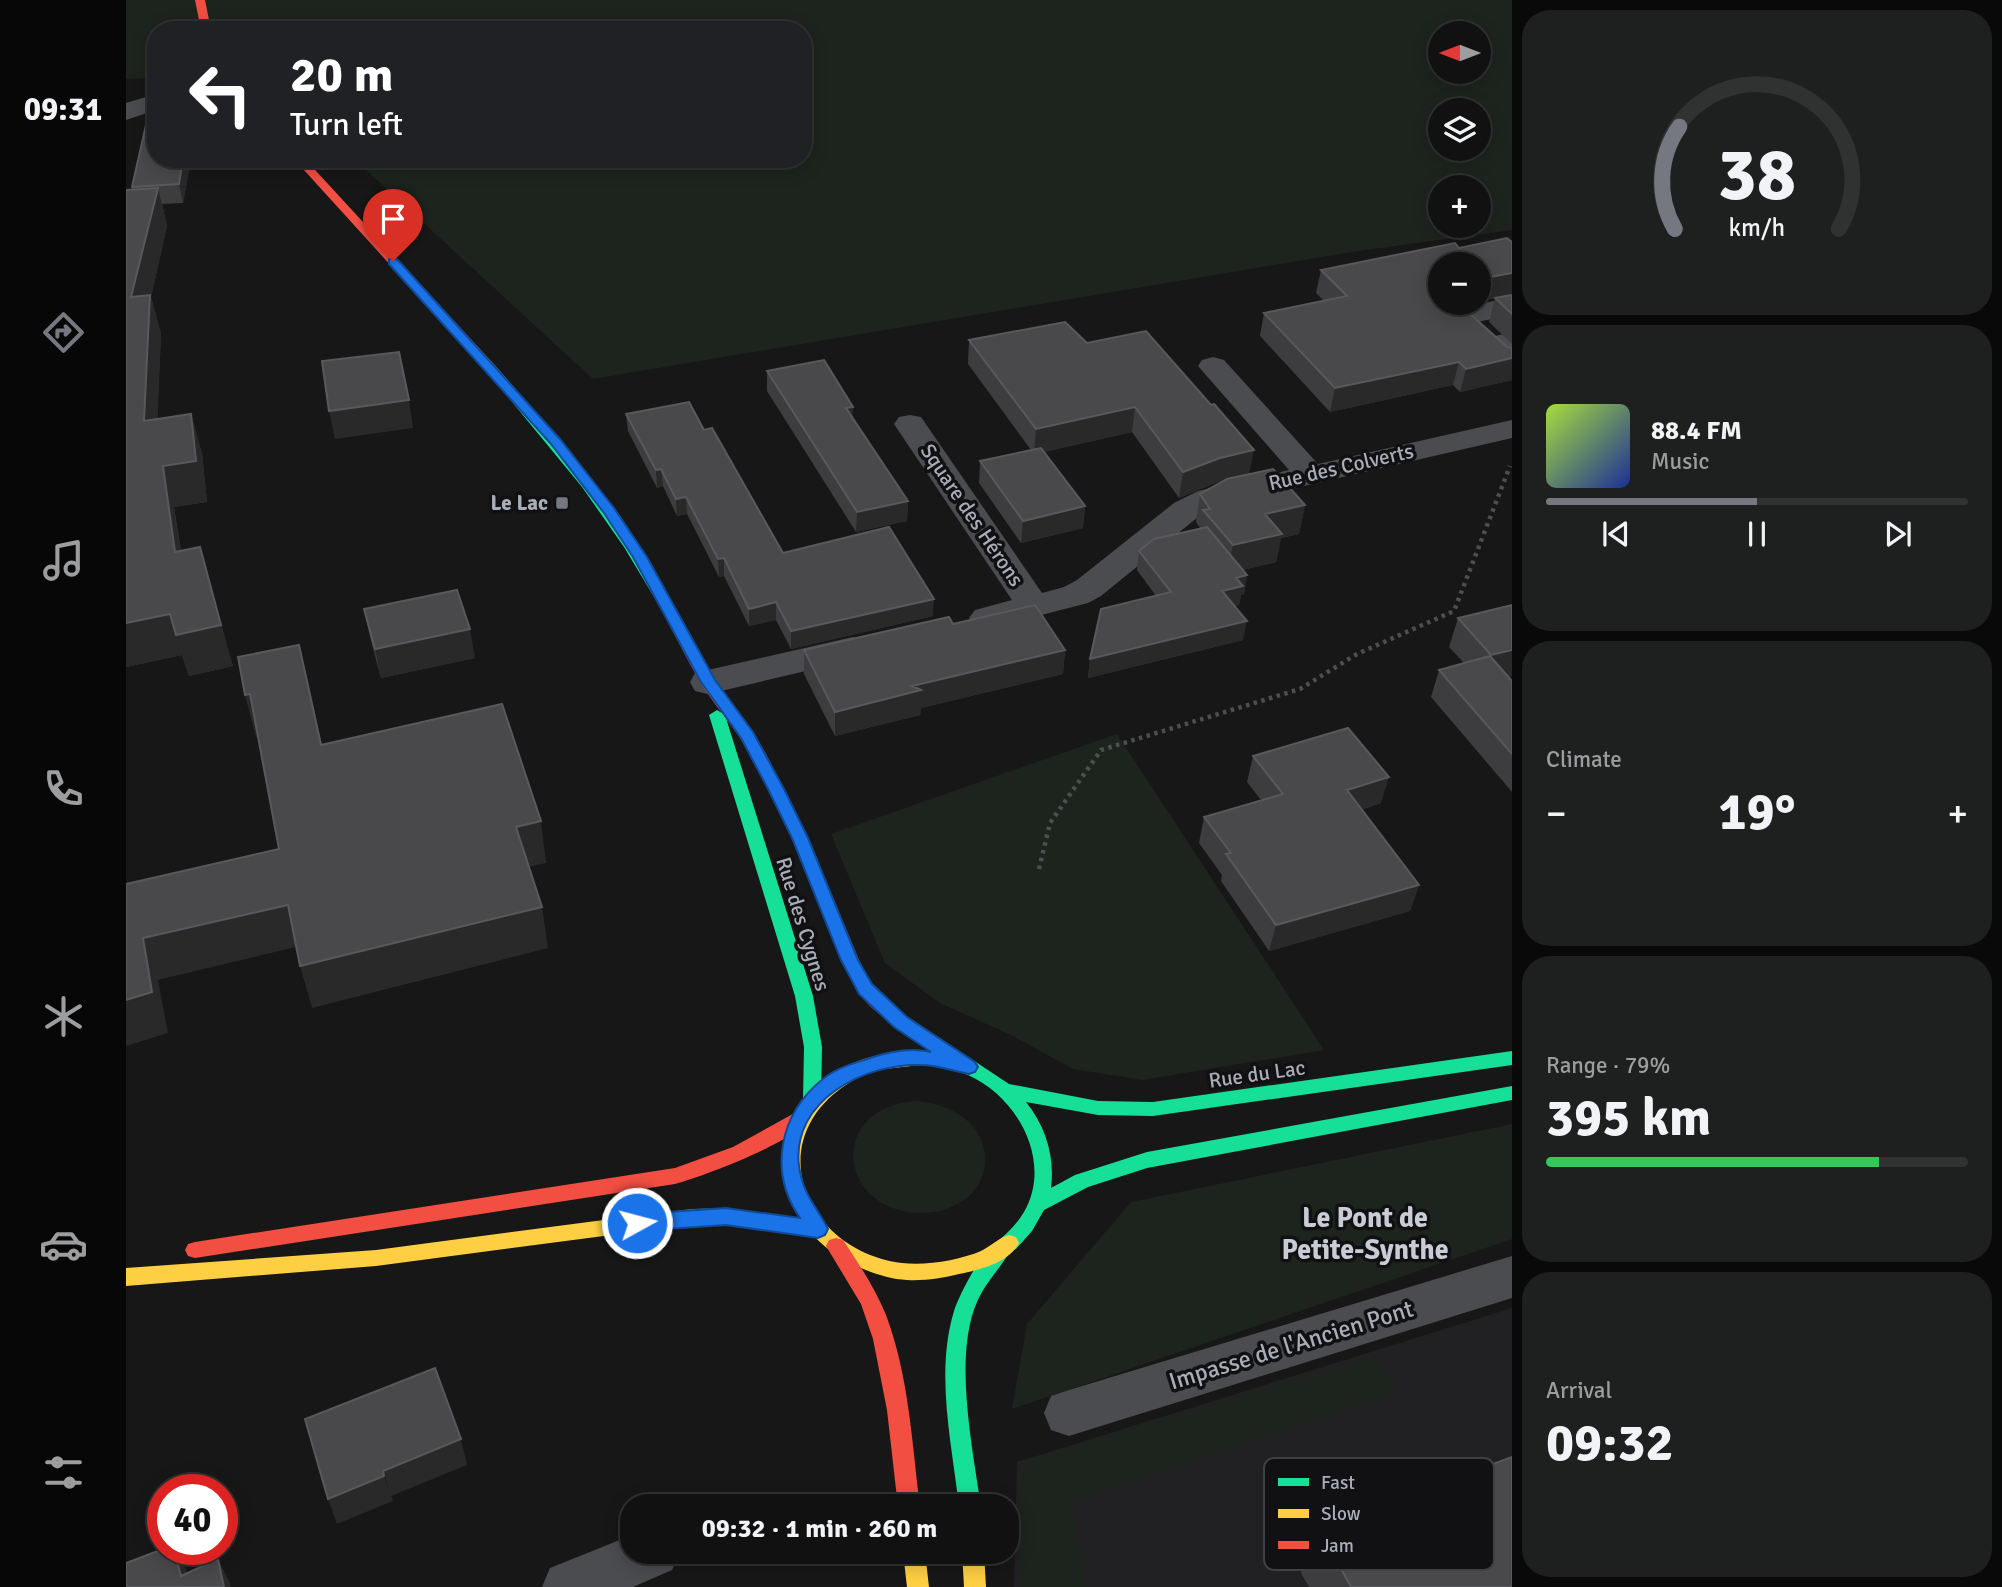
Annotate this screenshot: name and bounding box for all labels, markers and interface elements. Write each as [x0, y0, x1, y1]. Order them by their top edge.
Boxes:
north arrow [1428, 21, 1491, 84]
map controls [1428, 21, 1491, 315]
text: 20 m [290, 45, 393, 105]
icon: left [175, 49, 266, 140]
text: 09:31 [24, 90, 102, 129]
button: layers [1428, 98, 1491, 161]
text: Turn left [290, 105, 403, 144]
text: 38 [1718, 131, 1796, 220]
button: + [1428, 175, 1491, 238]
pin [363, 189, 423, 261]
icon: arrive [374, 200, 412, 238]
text: km/h [1729, 212, 1785, 243]
button: − [1428, 252, 1491, 315]
icon: directions [39, 308, 88, 357]
text: 88.4 FM [1651, 415, 1742, 447]
street label: Rue des Colverts [1266, 438, 1416, 496]
street label: Square des Hérons [915, 439, 1029, 591]
text: Music [1651, 447, 1709, 476]
place label: Le Lac [491, 490, 548, 516]
marker: Le Lac [554, 495, 570, 511]
icon: previous [1597, 515, 1635, 553]
icon: pause [1738, 515, 1776, 553]
icon: next [1879, 515, 1917, 553]
icon: music [39, 536, 88, 585]
text: Climate [1546, 745, 1622, 774]
icon: phone [39, 764, 88, 813]
text: 19° [1719, 780, 1795, 844]
text: − [1546, 790, 1567, 837]
text: + [1947, 790, 1968, 837]
street label: Rue des Cygnes [770, 854, 836, 994]
icon: climate [39, 992, 88, 1041]
text: Range · 79% [1546, 1051, 1670, 1080]
street label: Rue du Lac [1207, 1054, 1307, 1094]
text: 395 km [1546, 1086, 1711, 1150]
position arrow [600, 1186, 674, 1260]
district label: Le Pont de Petite-Synthe [1281, 1201, 1449, 1267]
icon: car [39, 1220, 88, 1269]
street label: Impasse de l'Ancien Pont [1165, 1294, 1417, 1396]
text: Arrival [1546, 1376, 1612, 1405]
text: 09:32 [1546, 1411, 1674, 1475]
icon: filters [39, 1448, 88, 1497]
legend [1264, 1458, 1494, 1570]
text: Fast [1321, 1471, 1355, 1495]
speed limit sign: 40 [147, 1474, 238, 1565]
text: Slow [1321, 1502, 1361, 1526]
text: 09:32 · 1 min · 260 m [702, 1513, 937, 1545]
text: Jam [1321, 1534, 1354, 1558]

